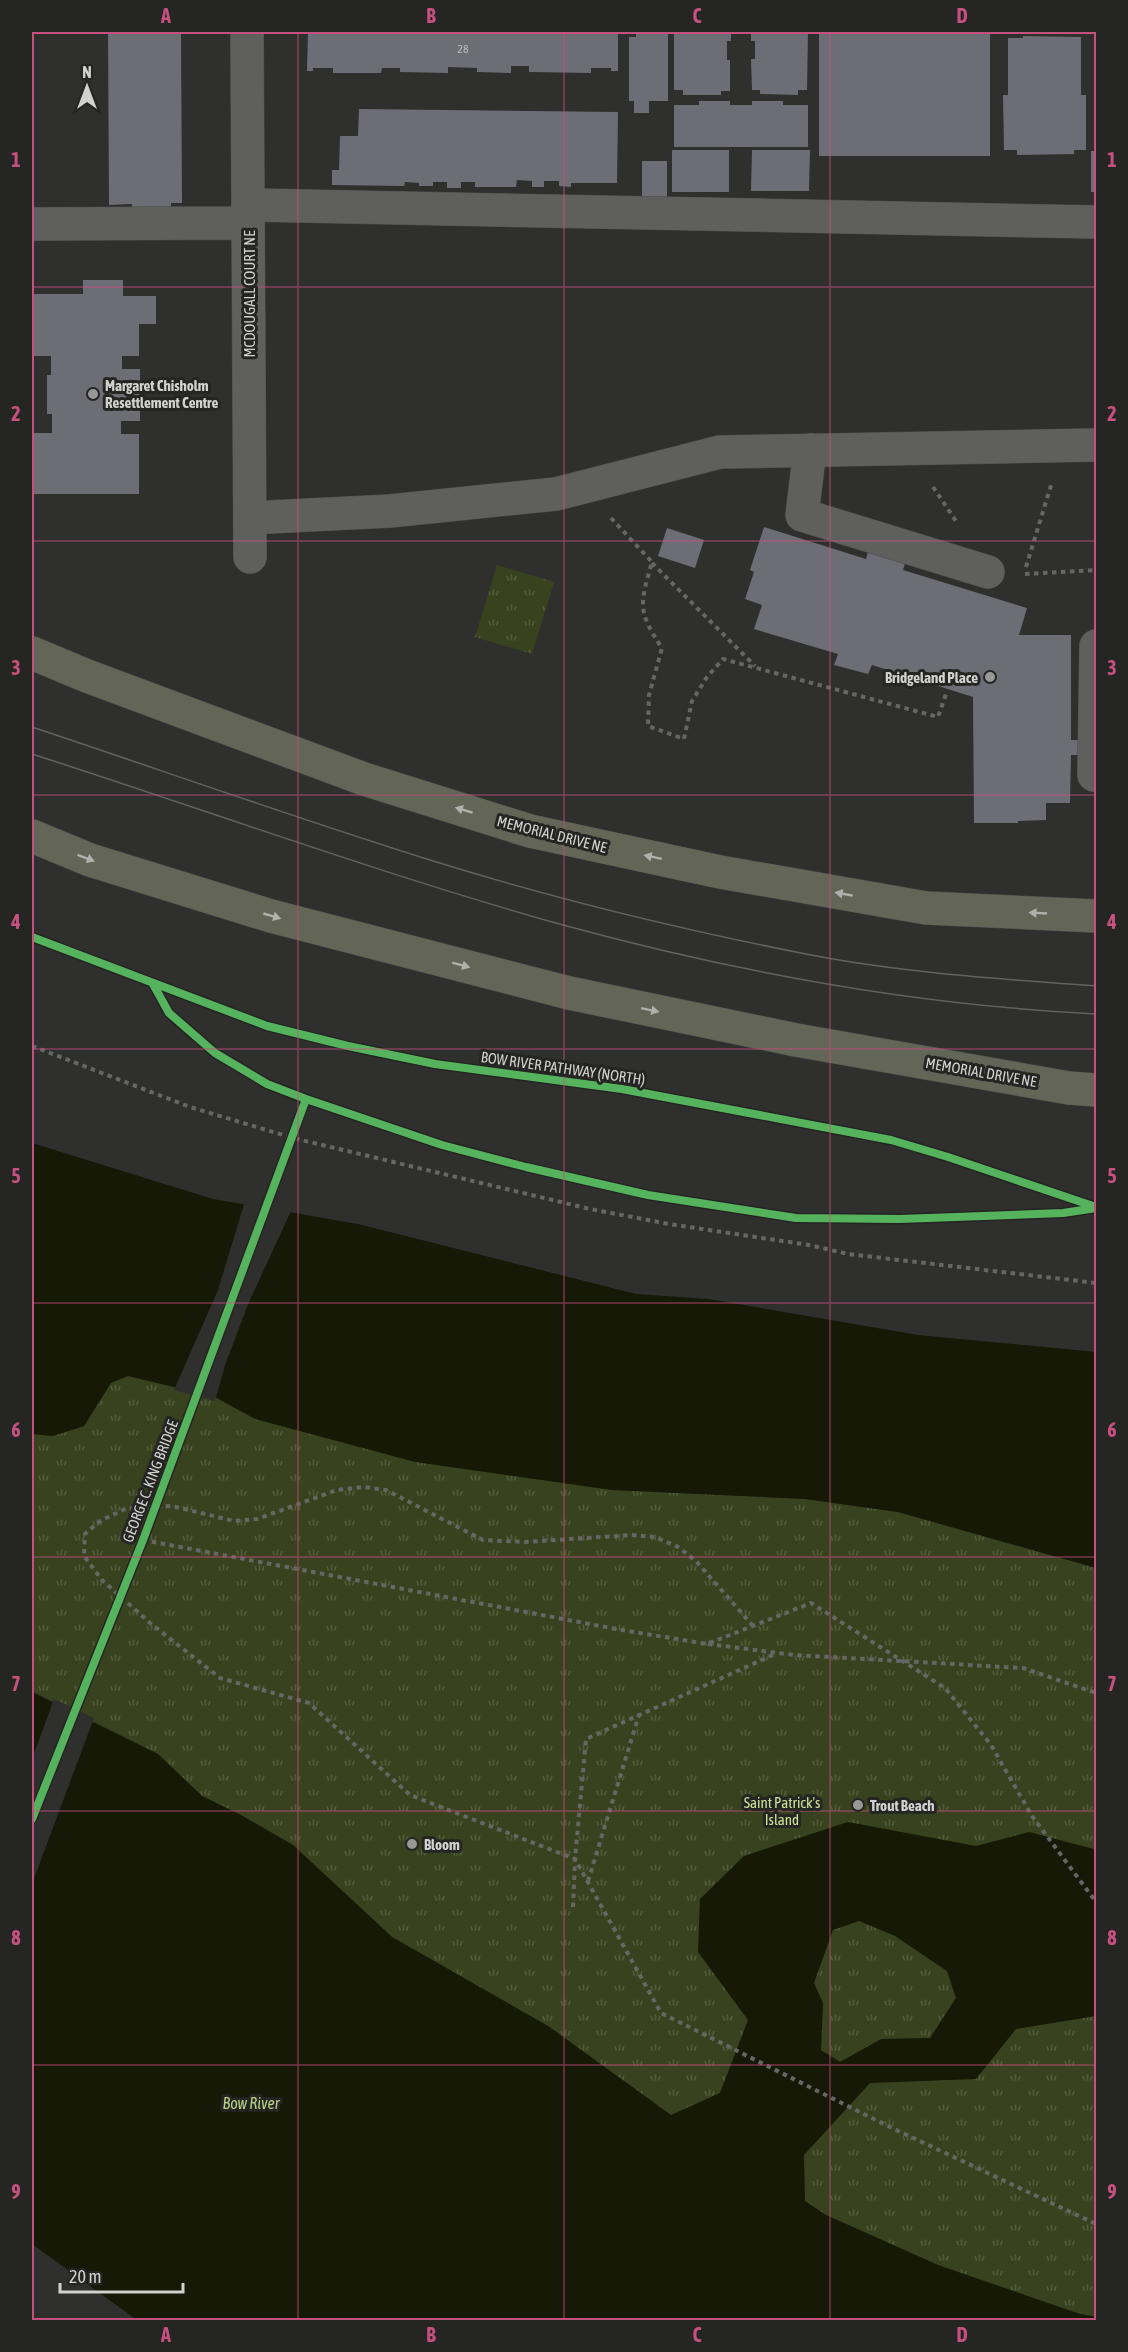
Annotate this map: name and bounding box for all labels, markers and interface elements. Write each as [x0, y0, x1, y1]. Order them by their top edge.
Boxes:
text: A [160, 4, 171, 27]
text: B [426, 4, 436, 27]
text: C [693, 4, 702, 27]
text: D [956, 4, 968, 27]
house number: 28 [457, 42, 469, 56]
north arrow [57, 57, 117, 117]
text: N [82, 63, 92, 81]
text: 1 [11, 148, 21, 171]
text: 1 [1107, 148, 1117, 171]
street label: MCDOUGALL COURT NE [241, 230, 258, 358]
place label: Margaret Chisholm Resettlement Centre [105, 377, 219, 411]
marker: Margaret Chisholm Resettlement Centre [86, 387, 100, 401]
text: 2 [11, 402, 21, 425]
text: 2 [1107, 402, 1117, 425]
text: 3 [11, 656, 21, 679]
text: 3 [1107, 656, 1117, 679]
place label: Bridgeland Place [885, 669, 978, 686]
marker: Bridgeland Place [983, 670, 997, 684]
one-way arrow [455, 805, 473, 814]
street label: MEMORIAL DRIVE NE [495, 812, 609, 856]
one-way arrow [644, 852, 662, 862]
one-way arrow [77, 853, 95, 863]
one-way arrow [835, 889, 854, 898]
one-way arrow [1029, 909, 1048, 918]
text: 4 [10, 910, 21, 933]
text: 4 [1106, 910, 1117, 933]
one-way arrow [263, 911, 281, 921]
one-way arrow [451, 960, 470, 970]
one-way arrow [641, 1006, 660, 1015]
street label: BOW RIVER PATHWAY (NORTH) [480, 1048, 646, 1088]
street label: MEMORIAL DRIVE NE [924, 1054, 1038, 1090]
text: 5 [11, 1164, 21, 1187]
text: 5 [1107, 1164, 1117, 1187]
street label: GEORGE C. KING BRIDGE [119, 1417, 181, 1545]
text: 6 [11, 1418, 21, 1441]
text: 6 [1107, 1418, 1117, 1441]
text: 7 [11, 1672, 21, 1695]
text: 7 [1107, 1672, 1117, 1695]
park label: Saint Patrick's Island [744, 1794, 820, 1828]
place label: Trout Beach [870, 1797, 935, 1814]
marker: Trout Beach [851, 1798, 865, 1812]
place label: Bloom [424, 1836, 460, 1853]
marker: Bloom [405, 1837, 419, 1851]
text: 8 [11, 1926, 21, 1949]
text: 8 [1107, 1926, 1117, 1949]
water label: Bow River [223, 2094, 281, 2112]
text: 9 [11, 2180, 21, 2203]
text: 9 [1107, 2180, 1117, 2203]
scale bar [60, 2256, 183, 2294]
text: 20 m [69, 2266, 101, 2287]
text: A [160, 2323, 171, 2346]
text: B [426, 2323, 436, 2346]
text: C [693, 2323, 702, 2346]
text: D [956, 2323, 968, 2346]

